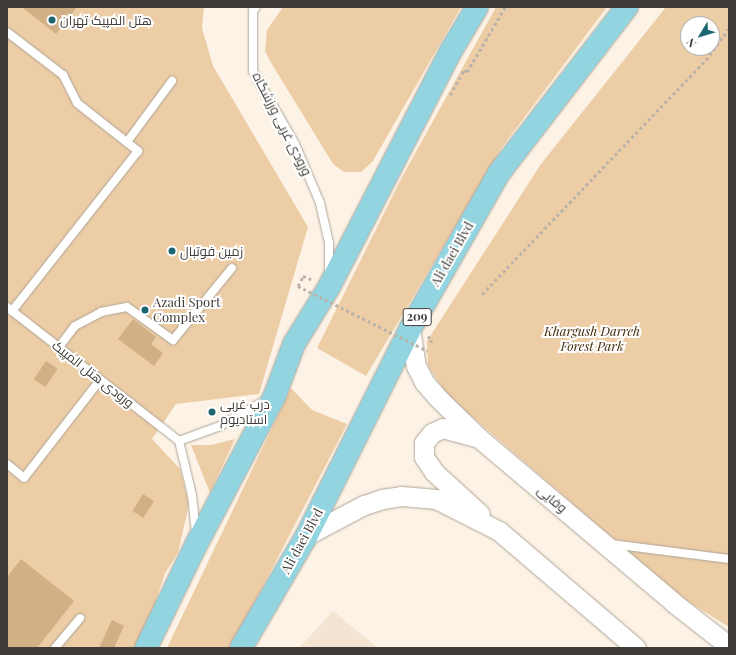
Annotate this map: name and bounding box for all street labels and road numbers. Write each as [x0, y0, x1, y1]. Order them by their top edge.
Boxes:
street label: ورودی غربی ورزشگاه [249, 70, 315, 178]
street label: Ali daei Blvd [427, 219, 477, 289]
road number: 209 [402, 307, 432, 327]
street label: ورودی هتل المپیک [49, 337, 137, 411]
street label: وفایی [534, 482, 570, 516]
street label: Ali daei Blvd [278, 506, 326, 576]

